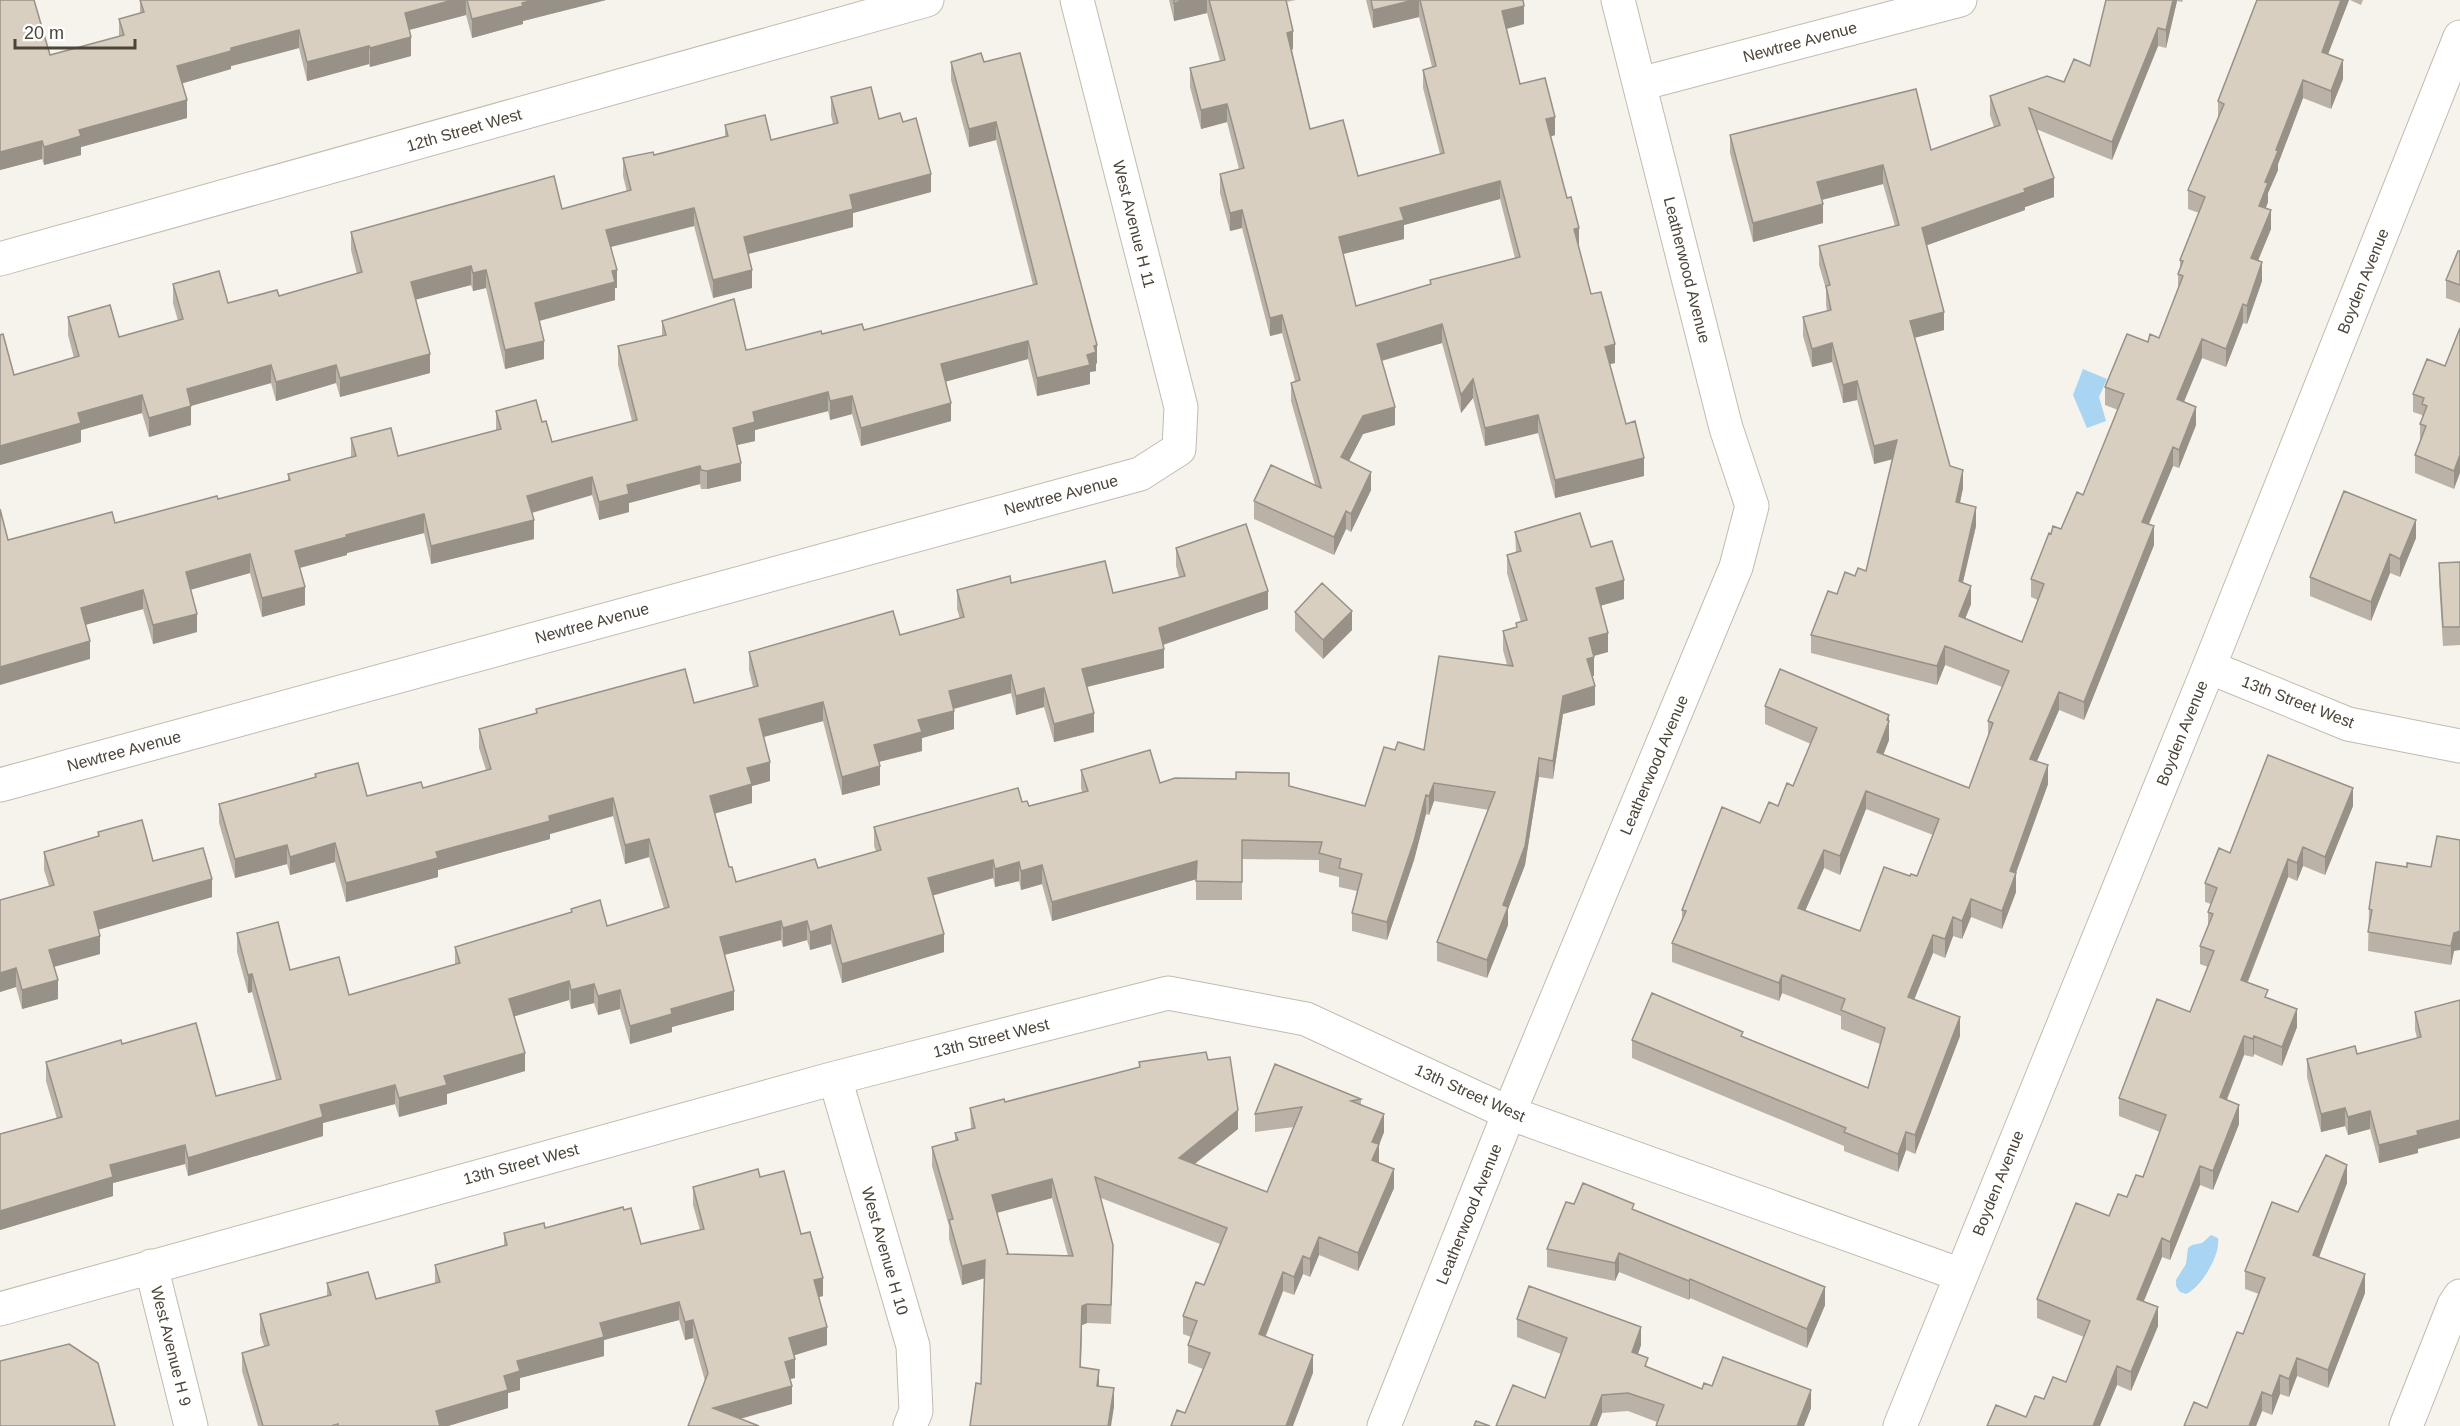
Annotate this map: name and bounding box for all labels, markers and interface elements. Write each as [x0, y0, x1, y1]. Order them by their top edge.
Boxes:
scale bar [15, 12, 135, 50]
street label: Newtree Avenue [1741, 19, 1859, 65]
text: 20 m [24, 23, 64, 43]
street label: 12th Street West [405, 105, 524, 155]
street label: West Avenue H 11 [1110, 159, 1158, 290]
street label: Leatherwood Avenue [1661, 195, 1713, 345]
street label: Boyden Avenue [2334, 226, 2392, 336]
street label: Newtree Avenue [1002, 472, 1120, 518]
street label: Newtree Avenue [533, 600, 651, 646]
street label: 13th Street West [2239, 673, 2357, 731]
street label: Boyden Avenue [2153, 678, 2211, 788]
street label: Leatherwood Avenue [1617, 693, 1691, 837]
street label: Newtree Avenue [65, 728, 183, 774]
street label: 13th Street West [931, 1015, 1051, 1061]
street label: 13th Street West [1412, 1061, 1528, 1125]
street label: Boyden Avenue [1969, 1128, 2027, 1238]
street label: 13th Street West [461, 1140, 581, 1188]
street label: Leatherwood Avenue [1433, 1141, 1505, 1287]
street label: West Avenue H 10 [859, 1185, 911, 1317]
street label: West Avenue H 9 [148, 1284, 194, 1408]

